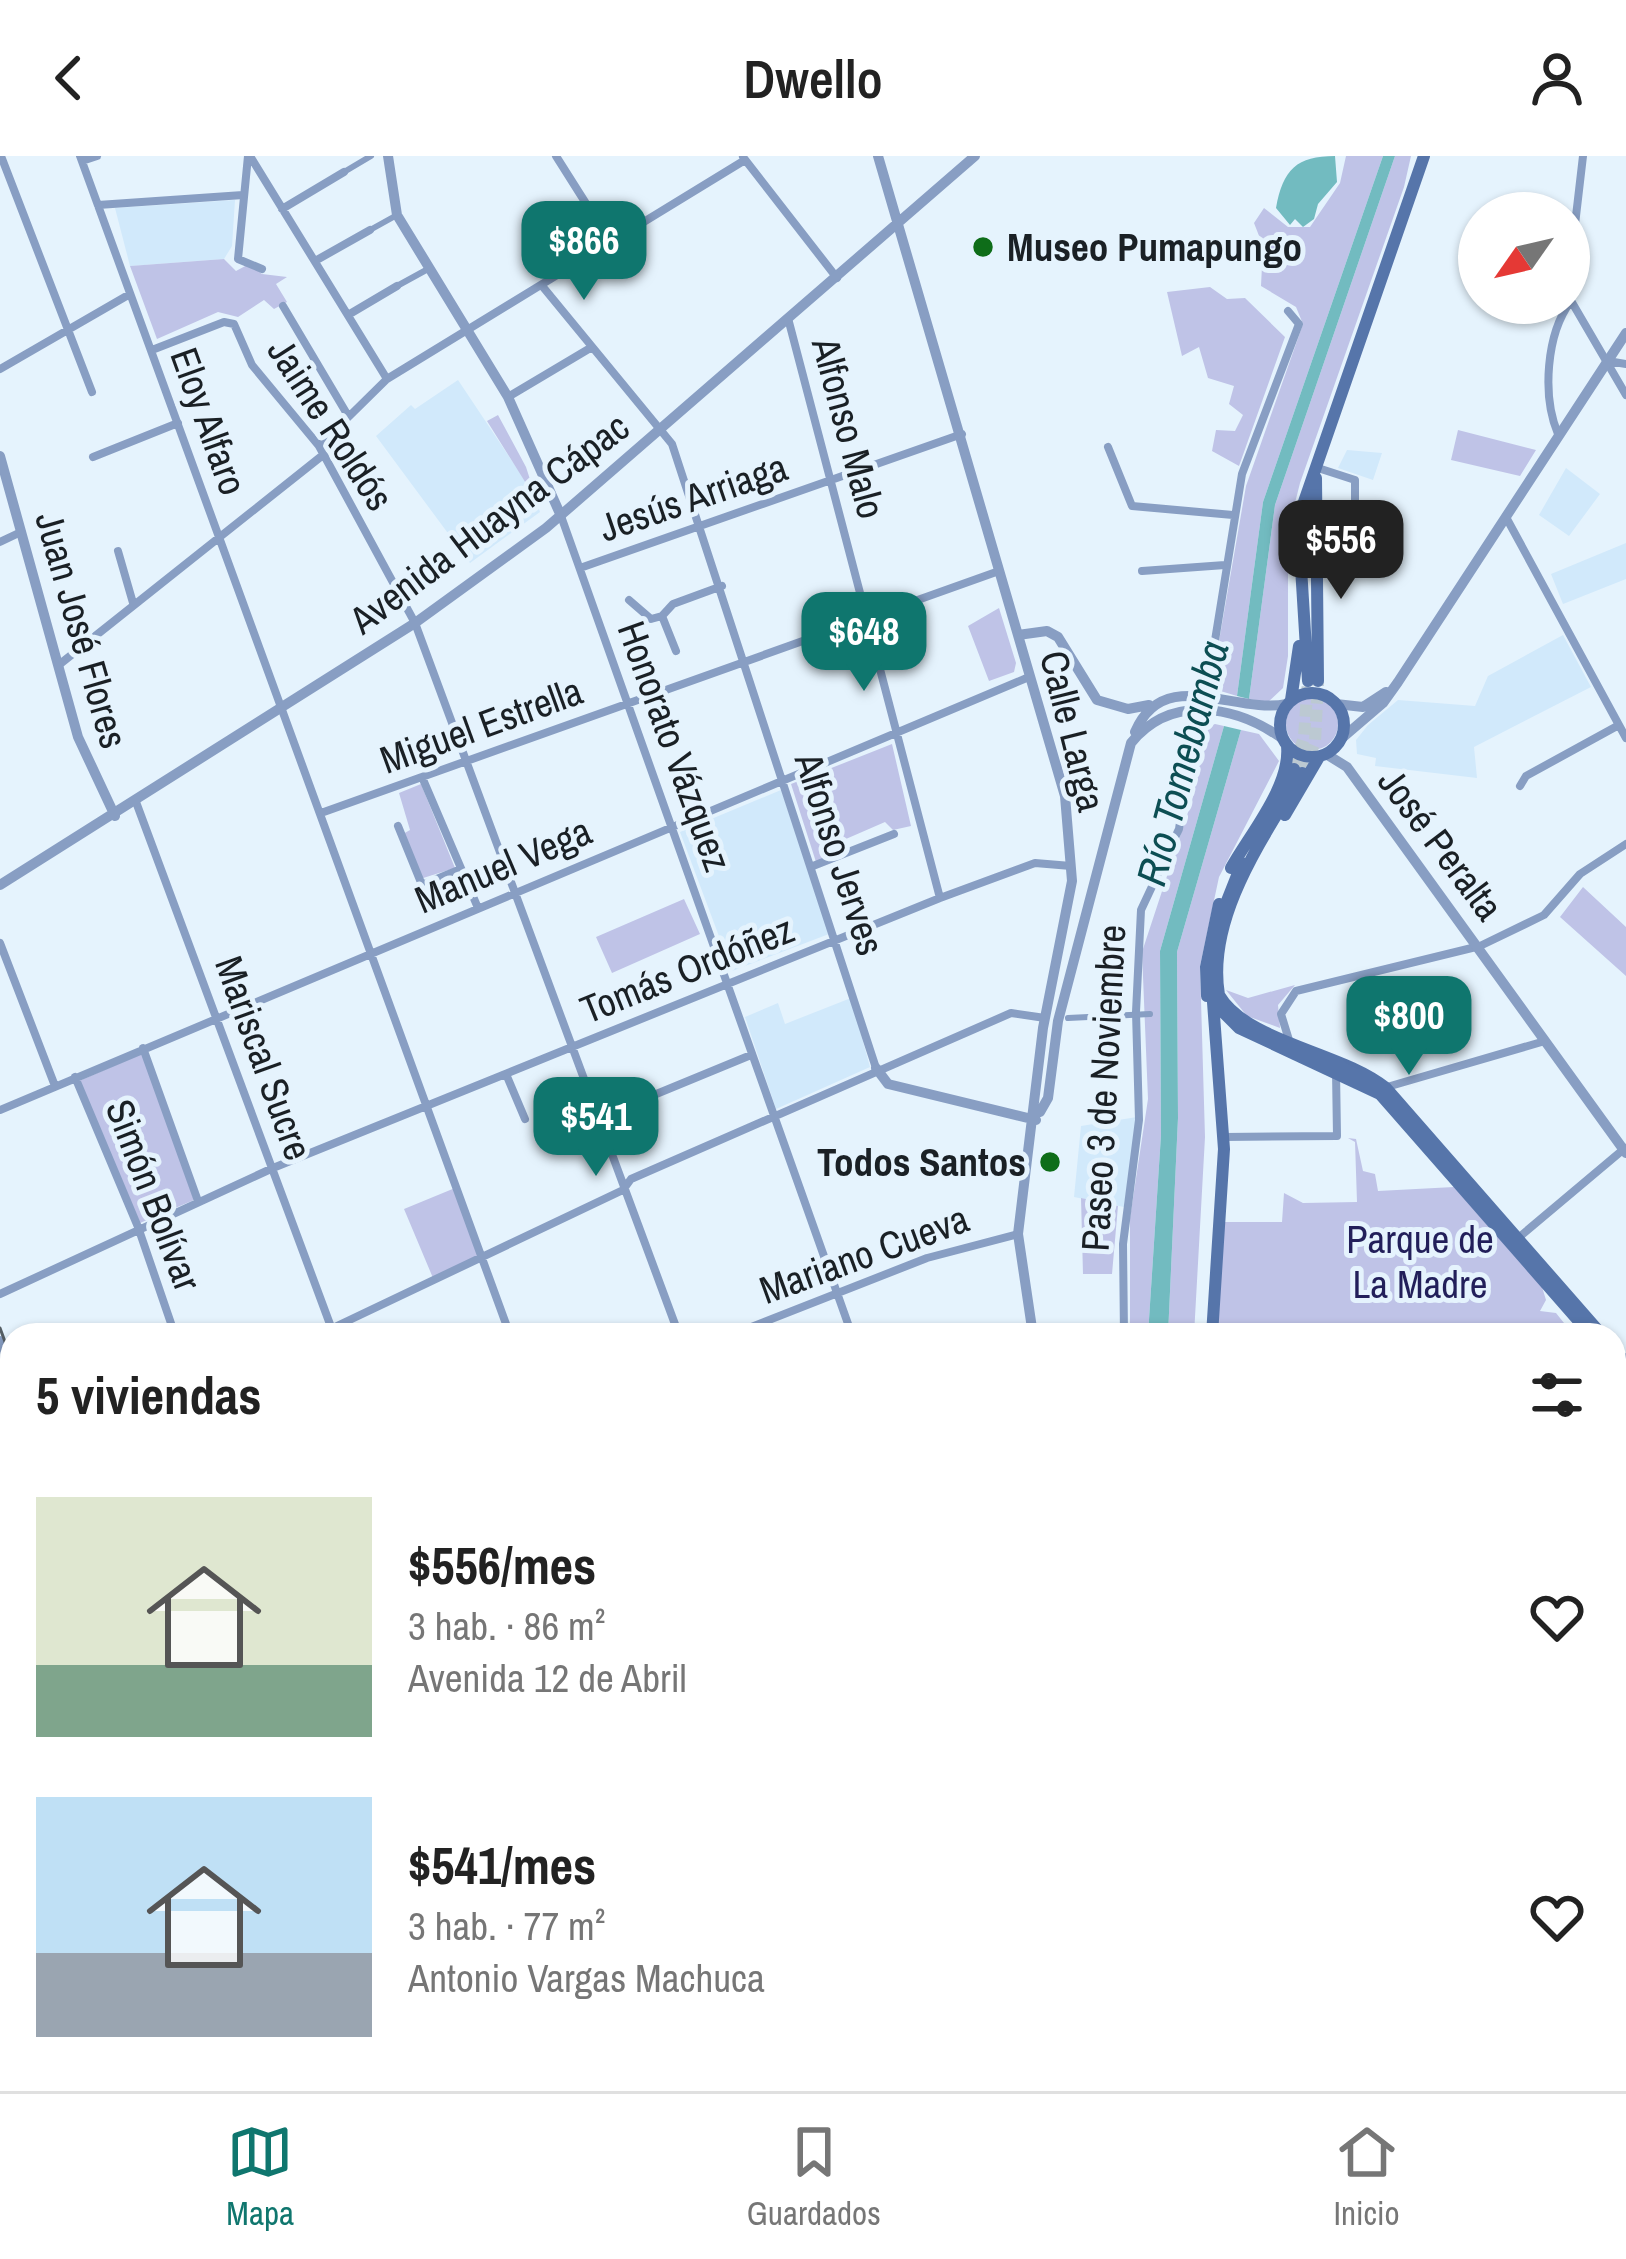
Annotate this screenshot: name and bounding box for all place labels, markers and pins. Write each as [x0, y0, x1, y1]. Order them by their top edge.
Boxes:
pin: $866 [513, 201, 655, 303]
place label: Museo Pumapungo [1007, 221, 1302, 273]
marker: Museo Pumapungo [970, 234, 996, 260]
pin: $556 [1270, 500, 1412, 602]
pin: $648 [793, 592, 935, 694]
pin: $800 [1338, 976, 1480, 1078]
pin: $541 [525, 1077, 667, 1179]
place label: Todos Santos [817, 1136, 1026, 1188]
marker: Todos Santos [1037, 1149, 1063, 1175]

